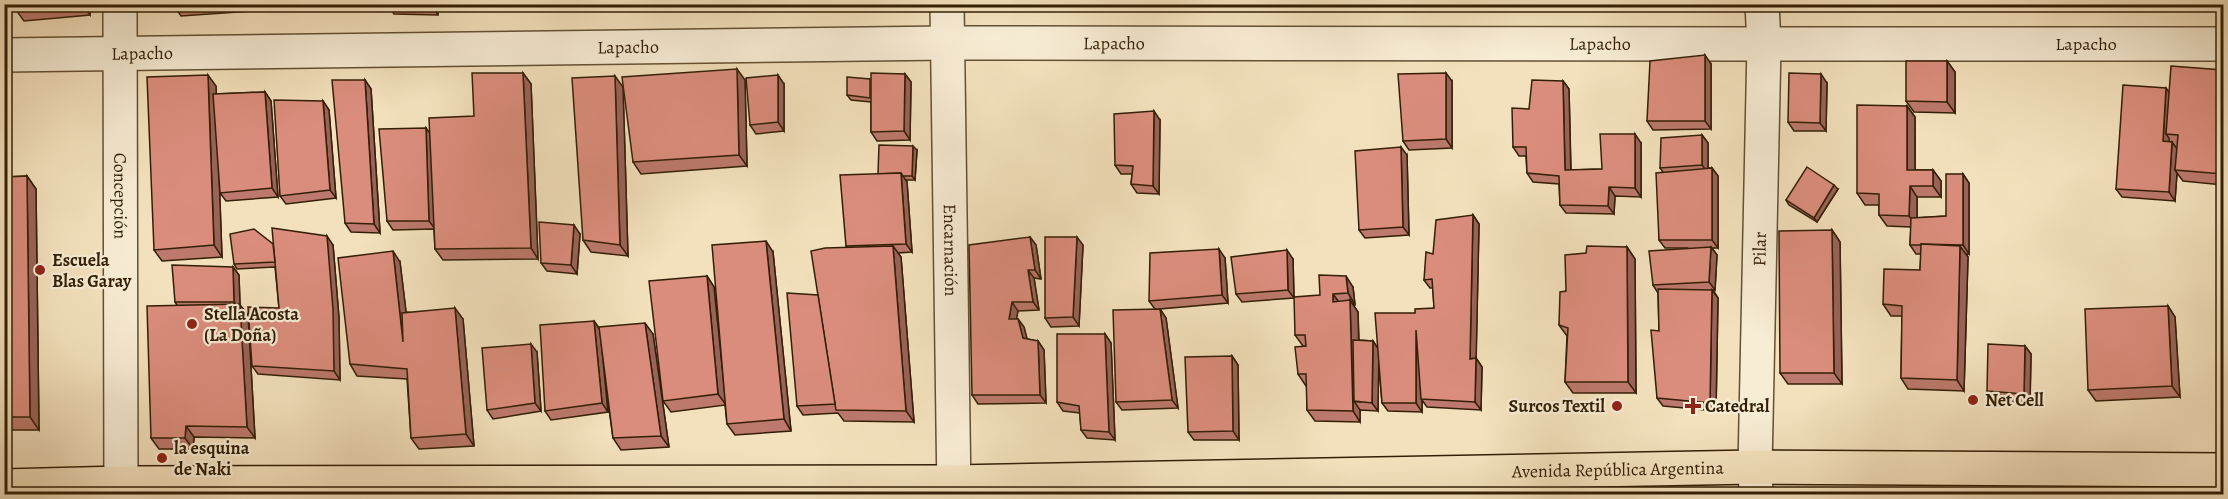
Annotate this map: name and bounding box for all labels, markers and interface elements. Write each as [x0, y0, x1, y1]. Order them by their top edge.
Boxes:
street label: Lapacho [1083, 31, 1145, 55]
street label: Lapacho [1569, 32, 1631, 56]
street label: Lapacho [2055, 32, 2117, 56]
street label: Lapacho [597, 35, 659, 59]
street label: Lapacho [111, 41, 173, 66]
street label: Concepción [108, 153, 132, 239]
street label: Encarnación [938, 204, 963, 297]
street label: Pilar [1747, 231, 1772, 267]
place label: Escuela Blas Garay [52, 248, 132, 293]
marker: Escuela Blas Garay [33, 263, 47, 277]
place label: Stella Acosta (La Doña) [204, 302, 299, 347]
marker: Stella Acosta (La Doña) [185, 317, 199, 331]
place label: Net Cell [1985, 388, 2044, 412]
marker: Net Cell [1966, 393, 1980, 407]
place label: Surcos Textil [1509, 394, 1605, 418]
place label: Catedral [1705, 394, 1770, 418]
marker: Surcos Textil [1610, 399, 1624, 413]
marker: Catedral [1686, 399, 1700, 413]
place label: la esquina de Naki [174, 436, 250, 481]
marker: la esquina de Naki [155, 451, 169, 465]
street label: Avenida República Argentina [1511, 456, 1725, 484]

